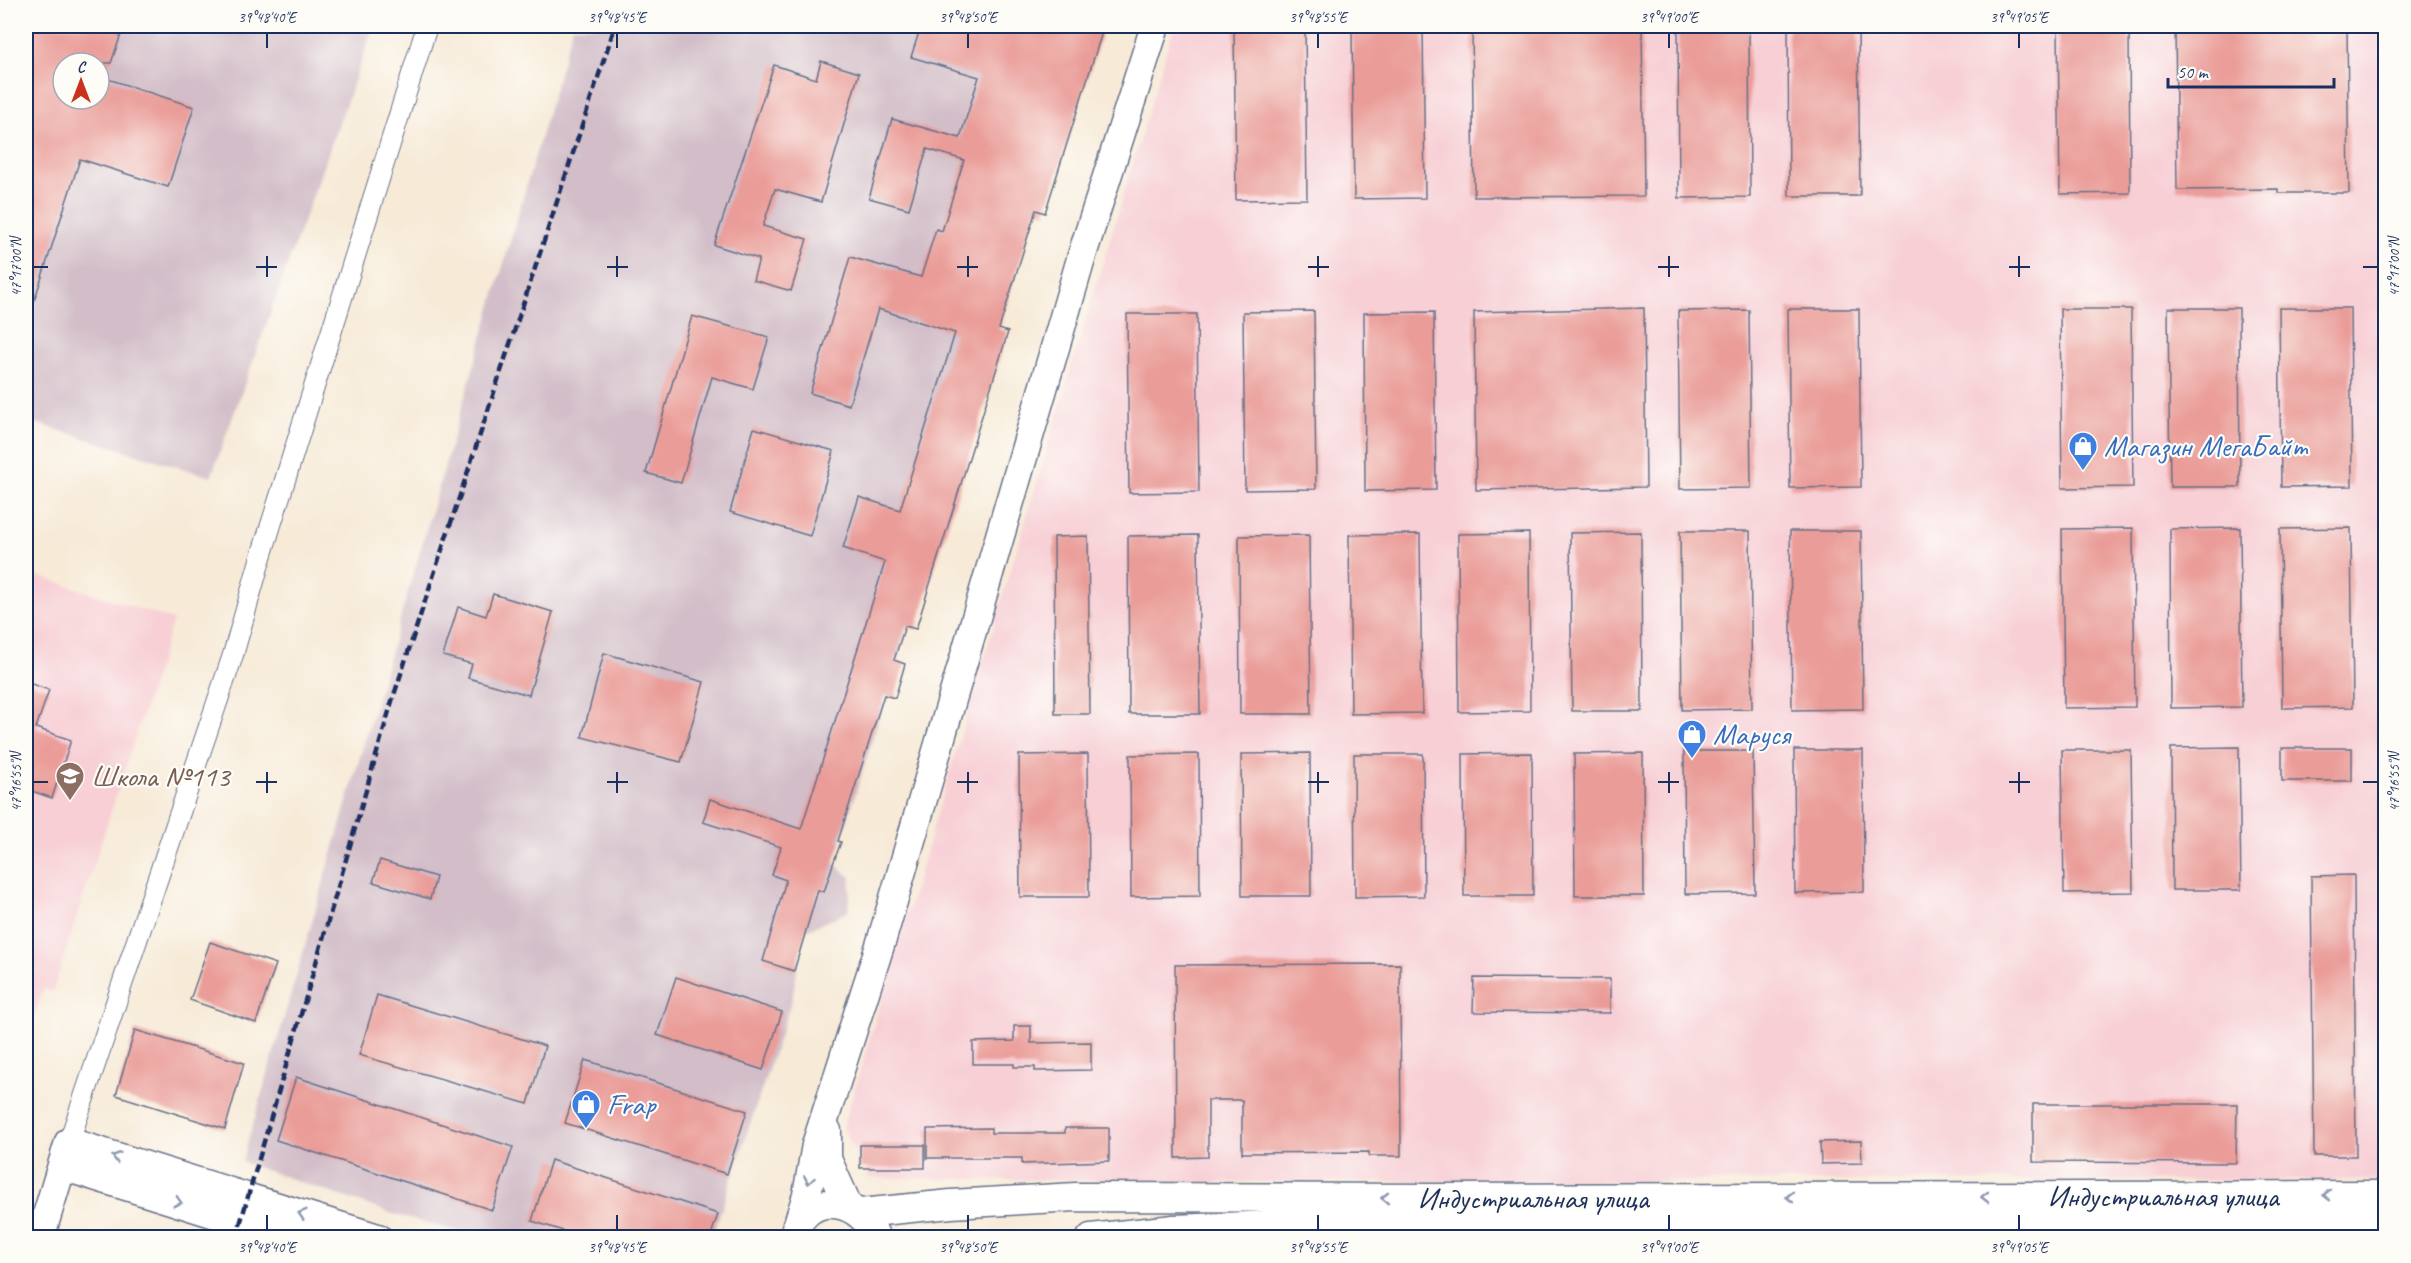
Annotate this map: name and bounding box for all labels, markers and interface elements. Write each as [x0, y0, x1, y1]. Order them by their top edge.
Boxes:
text: 39°48'40"E [238, 8, 298, 27]
text: 39°48'45"E [588, 8, 648, 27]
text: 39°48'50"E [939, 8, 999, 27]
text: 39°48'55"E [1289, 8, 1349, 27]
text: 39°49'00"E [1640, 8, 1700, 27]
text: 39°49'05"E [1990, 8, 2050, 27]
north arrow [51, 51, 111, 111]
scale bar [2168, 51, 2334, 89]
text: С [77, 57, 87, 77]
text: 50 m [2177, 61, 2210, 83]
text: 47°17'00"N [7, 234, 26, 297]
text: 47°17'00"N [2385, 234, 2404, 297]
place label: Магазин МегаБайт [2104, 427, 2309, 465]
shop icon: Магазин МегаБайт [2067, 430, 2099, 472]
place label: Маруся [1713, 715, 1793, 753]
shop icon: Маруся [1676, 718, 1708, 760]
text: 47°16'55"N [7, 749, 26, 812]
text: 47°16'55"N [2385, 749, 2404, 812]
place label: Школа №113 [91, 757, 232, 795]
school or university icon: Школа №113 [54, 760, 86, 802]
place label: Frap [607, 1085, 657, 1123]
shop icon: Frap [570, 1088, 602, 1130]
one-way arrow [111, 1151, 122, 1164]
one-way arrow [804, 1175, 816, 1185]
street label: Индустриальная улица [2047, 1177, 2281, 1215]
street label: Индустриальная улица [1417, 1179, 1651, 1217]
one-way arrow [2323, 1189, 2332, 1201]
one-way arrow [1786, 1191, 1795, 1203]
one-way arrow [1981, 1191, 1990, 1203]
one-way arrow [1381, 1192, 1390, 1204]
one-way arrow [172, 1195, 183, 1207]
one-way arrow [297, 1209, 308, 1221]
text: 39°48'40"E [238, 1238, 298, 1257]
text: 39°48'45"E [588, 1238, 648, 1257]
text: 39°48'50"E [939, 1238, 999, 1257]
text: 39°48'55"E [1289, 1238, 1349, 1257]
text: 39°49'00"E [1640, 1238, 1700, 1257]
text: 39°49'05"E [1990, 1238, 2050, 1257]

